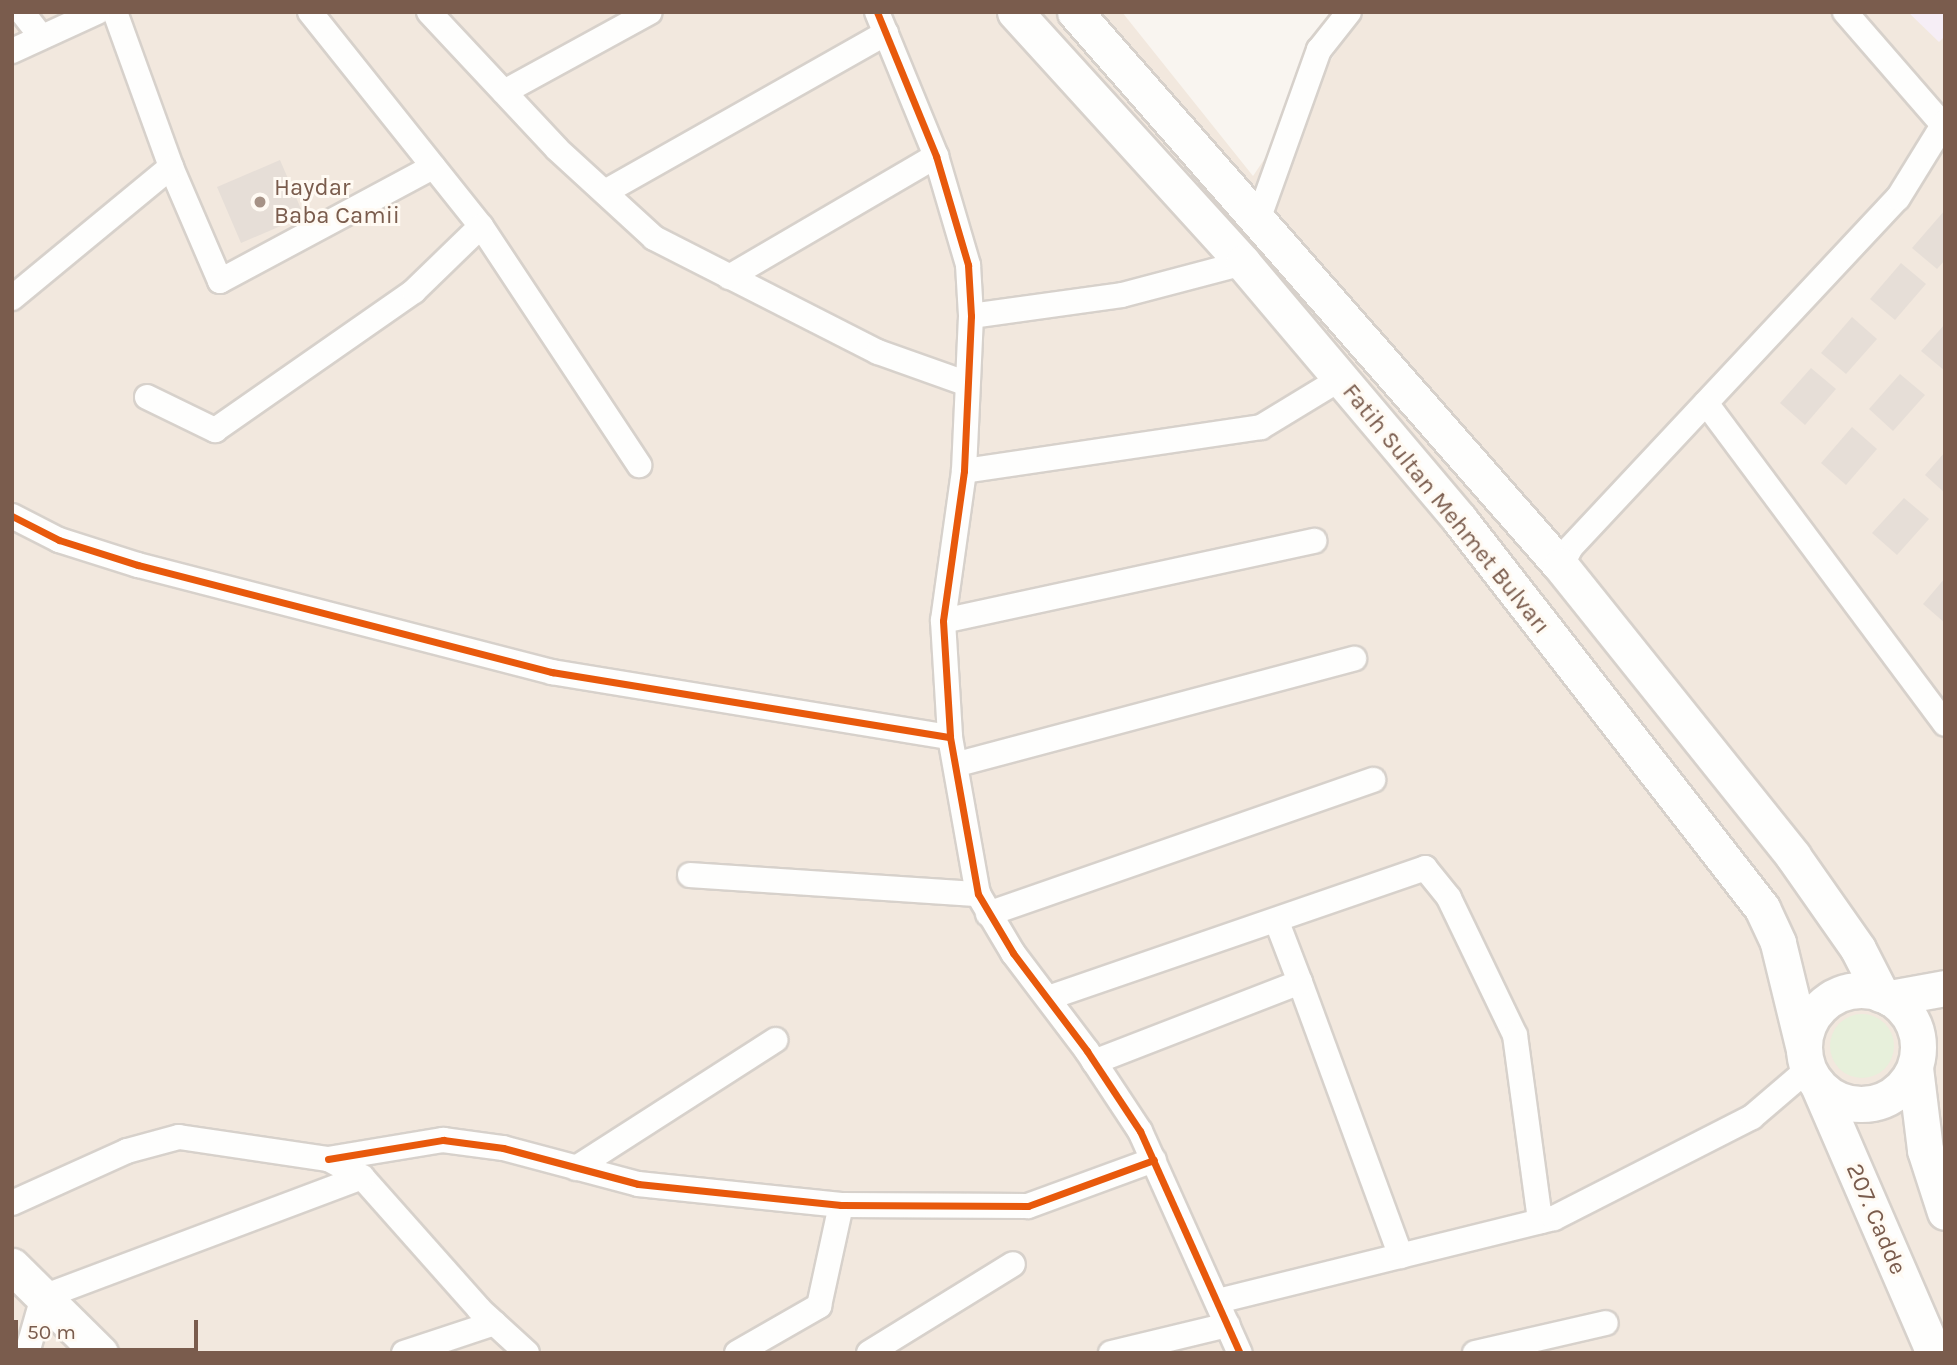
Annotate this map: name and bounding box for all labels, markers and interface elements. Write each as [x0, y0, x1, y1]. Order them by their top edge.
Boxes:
place label: Haydar Baba Camii [274, 174, 400, 230]
marker: Haydar Baba Camii [252, 194, 268, 210]
street label: Fatih Sultan Mehmet Bulvarı [1336, 378, 1556, 640]
street label: 207. Cadde [1840, 1159, 1912, 1279]
scale bar [18, 1306, 201, 1350]
text: 50 m [27, 1320, 76, 1344]

